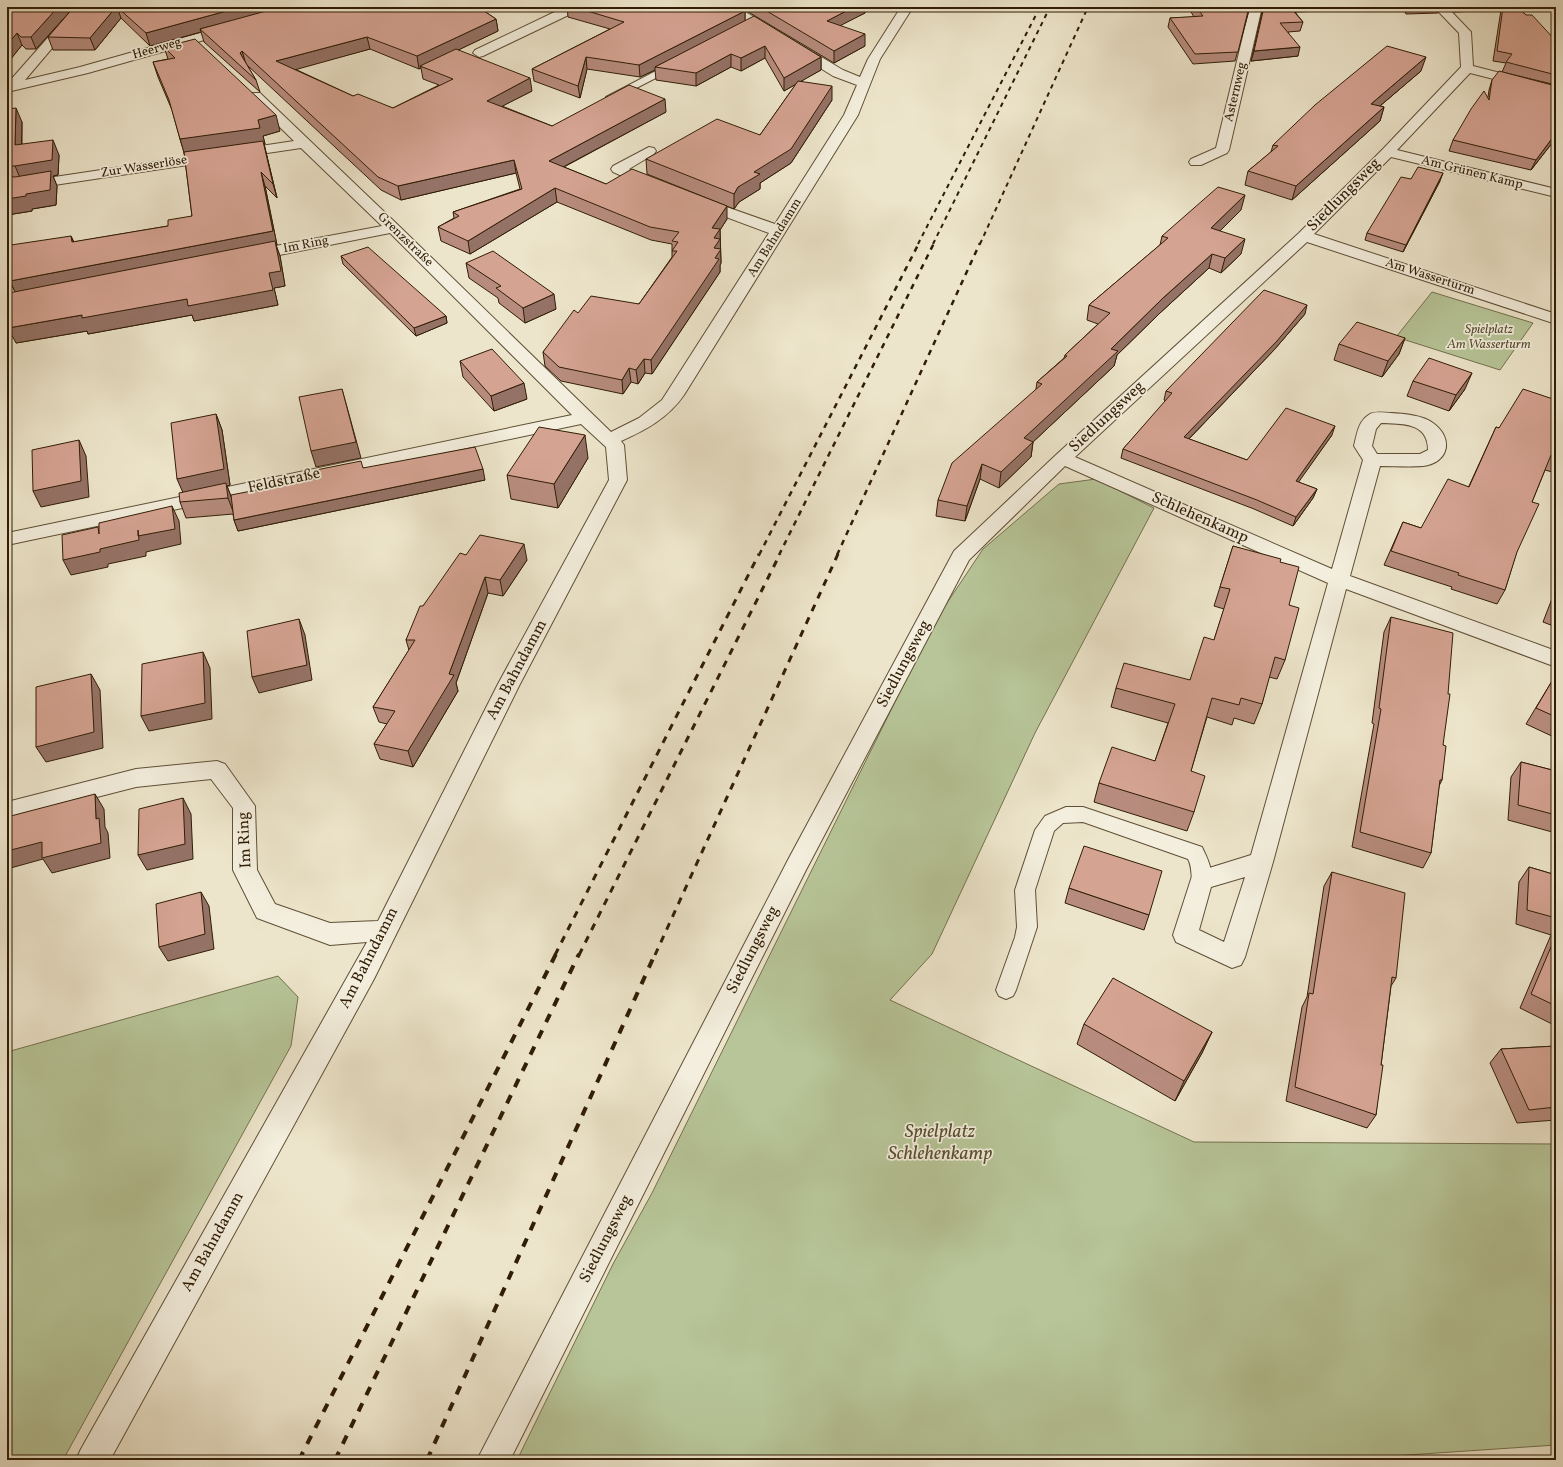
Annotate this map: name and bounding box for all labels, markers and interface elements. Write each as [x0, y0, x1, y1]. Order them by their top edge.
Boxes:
street label: Heerweg [130, 33, 184, 65]
street label: Asternweg [1220, 60, 1252, 124]
street label: Zur Wasserlöse [100, 151, 188, 183]
street label: Am Grünen Kamp [1419, 152, 1525, 194]
street label: Siedlungsweg [1302, 153, 1386, 237]
street label: Am Bahndamm [743, 195, 807, 281]
street label: Grenzstraße [373, 209, 437, 271]
street label: Im Ring [282, 232, 331, 258]
street label: Am Wasserturm [1383, 254, 1477, 300]
park label: Spielplatz Am Wasserturm [1446, 321, 1531, 354]
street label: Siedlungsweg [1064, 376, 1150, 458]
street label: Feldstraße [246, 463, 322, 499]
street label: Schlehenkamp [1148, 487, 1252, 549]
street label: Am Bahndamm [481, 616, 553, 724]
street label: Siedlungsweg [872, 616, 936, 712]
street label: Im Ring [233, 811, 257, 869]
street label: Siedlungsweg [721, 902, 785, 998]
street label: Am Bahndamm [334, 904, 404, 1012]
park label: Spielplatz Schlehenkamp [888, 1119, 992, 1167]
street label: Am Bahndamm [176, 1188, 250, 1296]
street label: Siedlungsweg [574, 1191, 638, 1287]

